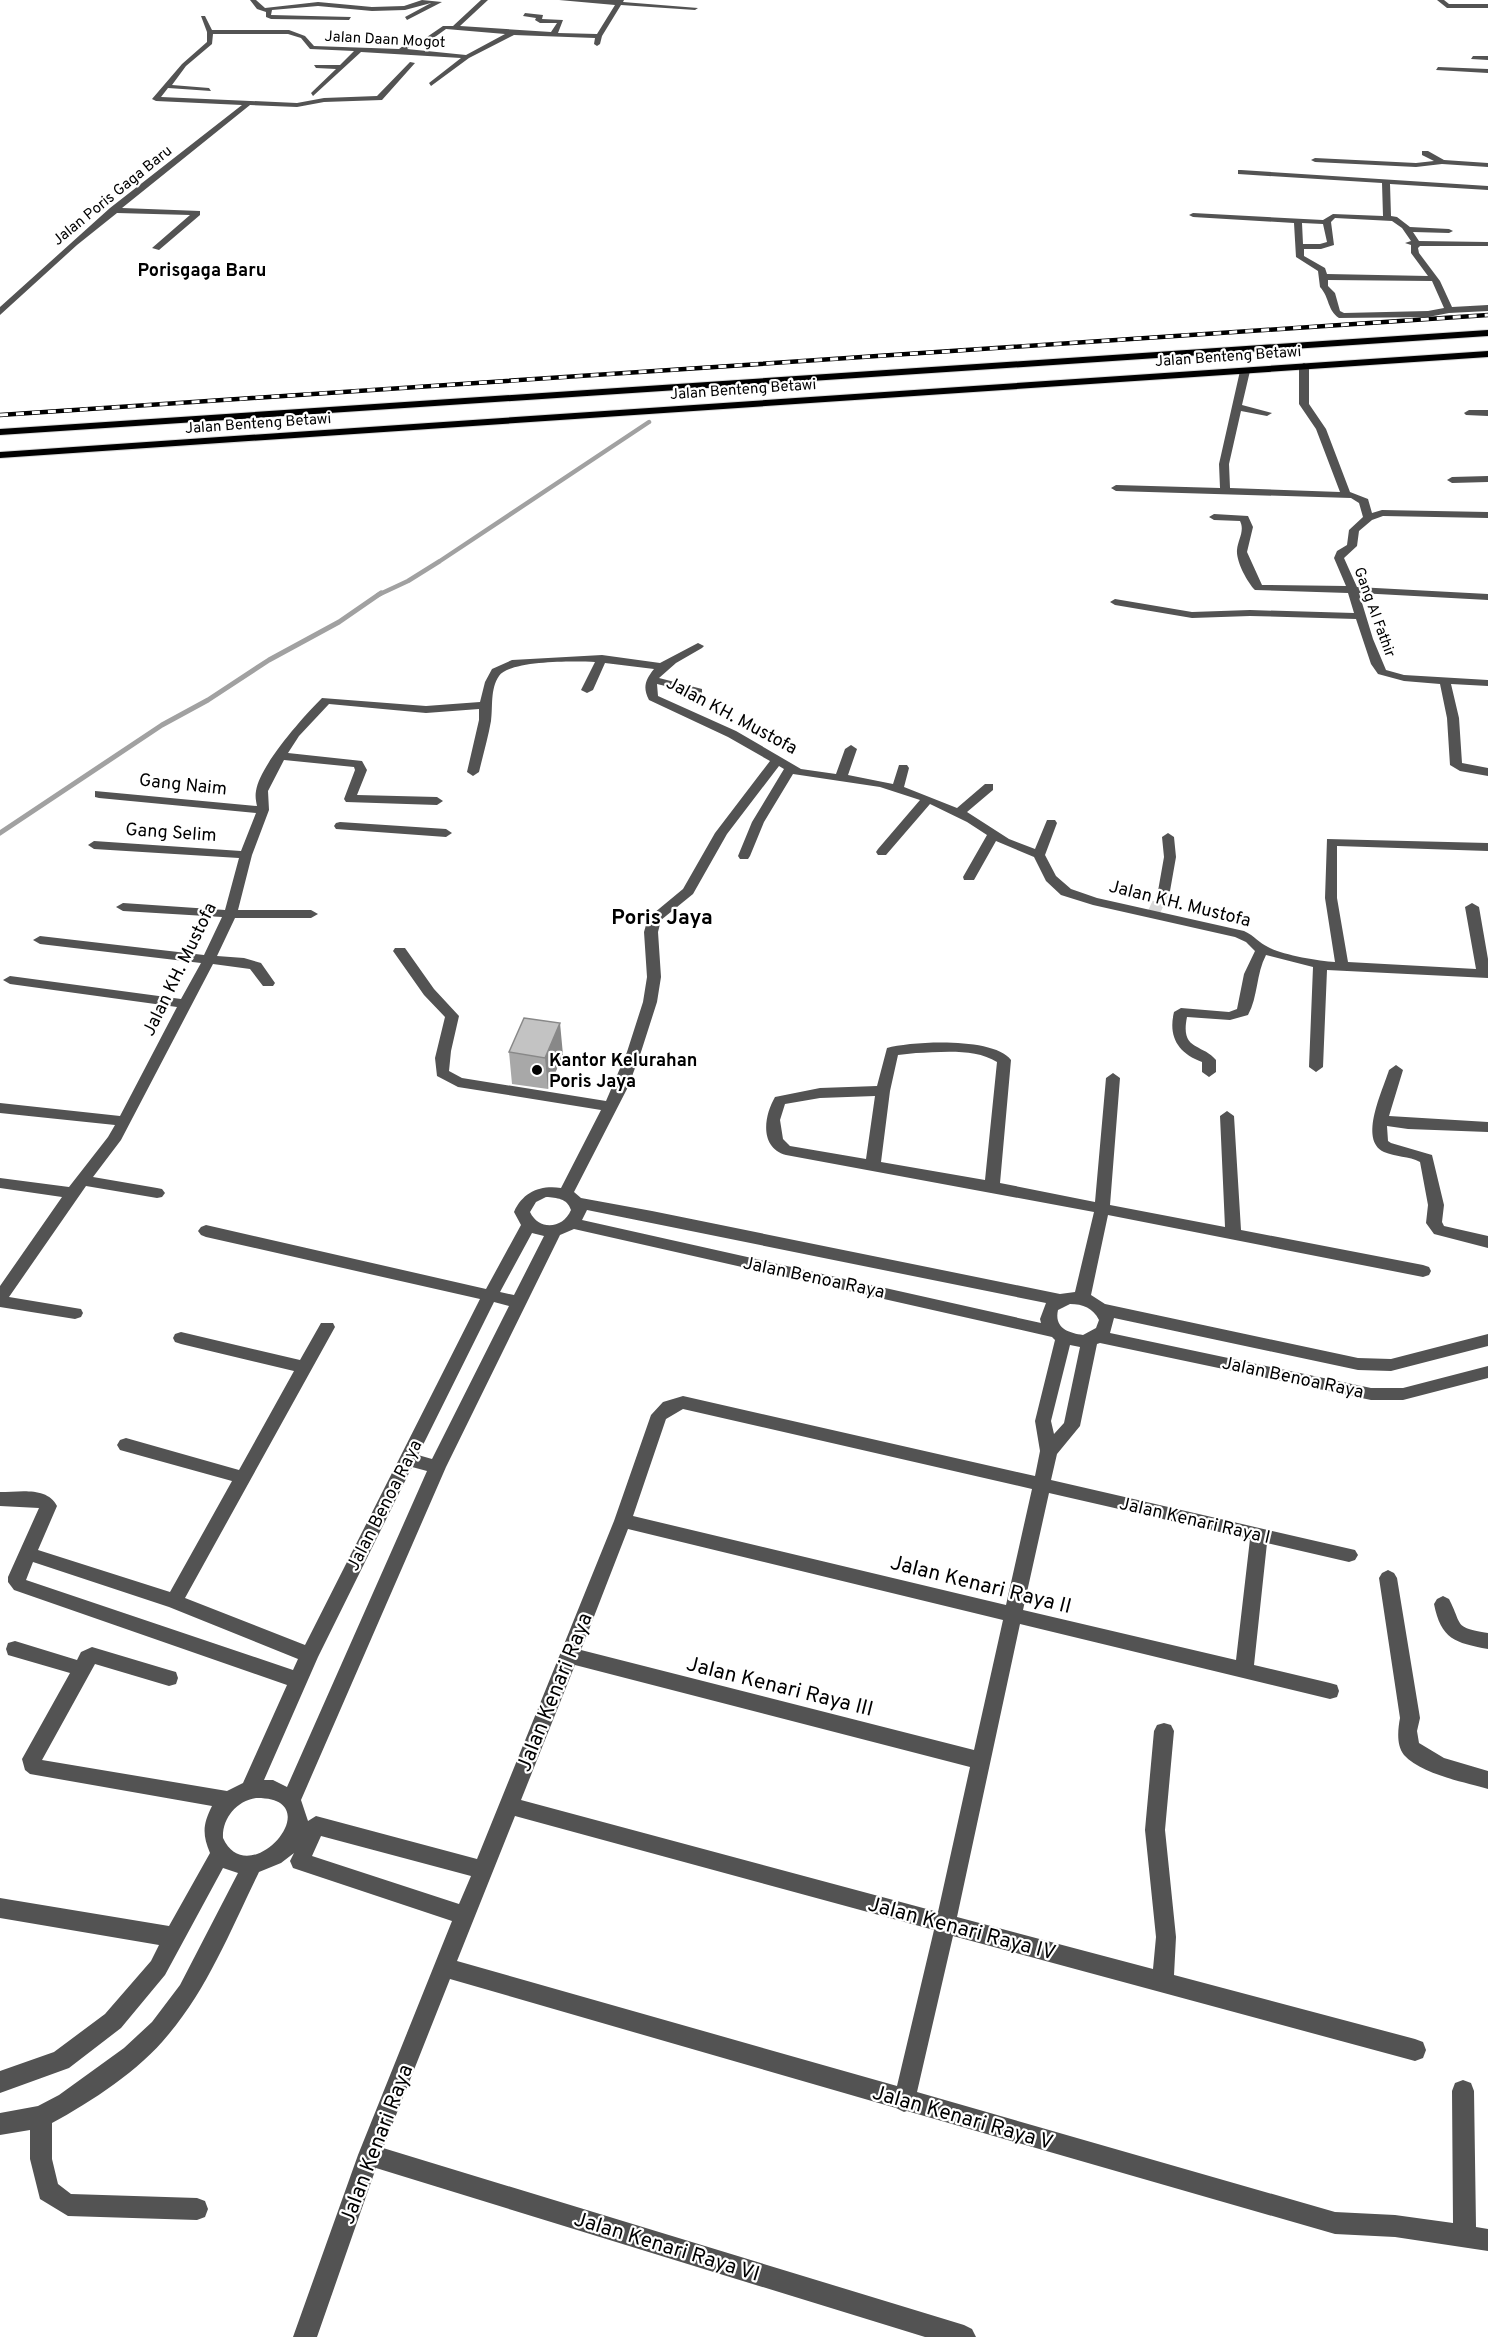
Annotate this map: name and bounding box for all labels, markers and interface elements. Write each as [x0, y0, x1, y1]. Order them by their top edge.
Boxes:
street label: Jalan Daan Mogot [324, 28, 446, 53]
street label: Jalan Poris Gaga Baru [49, 142, 177, 250]
district label: Porisgaga Baru [138, 260, 266, 283]
street label: Jalan Benteng Betawi [1154, 343, 1302, 372]
street label: Jalan Benteng Betawi [669, 376, 817, 405]
street label: Jalan Benteng Betawi [184, 410, 332, 439]
street label: Gang Al Fathir [1349, 565, 1399, 660]
street label: Jalan KH. Mustofa [662, 672, 801, 761]
street label: Gang Naim [138, 769, 228, 802]
street label: Gang Selim [124, 819, 217, 848]
street label: Jalan KH. Mustofa [1106, 876, 1253, 933]
street label: Jalan KH. Mustofa [138, 899, 223, 1040]
district label: Poris Jaya [611, 905, 713, 932]
place label: Kantor Kelurahan Poris Jaya [549, 1050, 698, 1094]
marker: Kantor Kelurahan Poris Jaya [530, 1063, 544, 1077]
street label: Jalan Benoa Raya [741, 1252, 887, 1305]
street label: Jalan Benoa Raya [1220, 1352, 1366, 1405]
street label: Jalan Benoa Raya [342, 1436, 428, 1575]
street label: Jalan Kenari Raya I [1117, 1493, 1272, 1550]
street label: Jalan Kenari Raya II [887, 1550, 1074, 1621]
street label: Jalan Kenari Raya [511, 1609, 600, 1776]
street label: Jalan Kenari Raya III [683, 1651, 876, 1724]
street label: Jalan Kenari Raya IV [865, 1891, 1059, 1968]
street label: Jalan Kenari Raya [335, 2061, 420, 2228]
street label: Jalan Kenari Raya V [869, 2080, 1056, 2157]
street label: Jalan Kenari Raya VI [570, 2206, 763, 2289]

